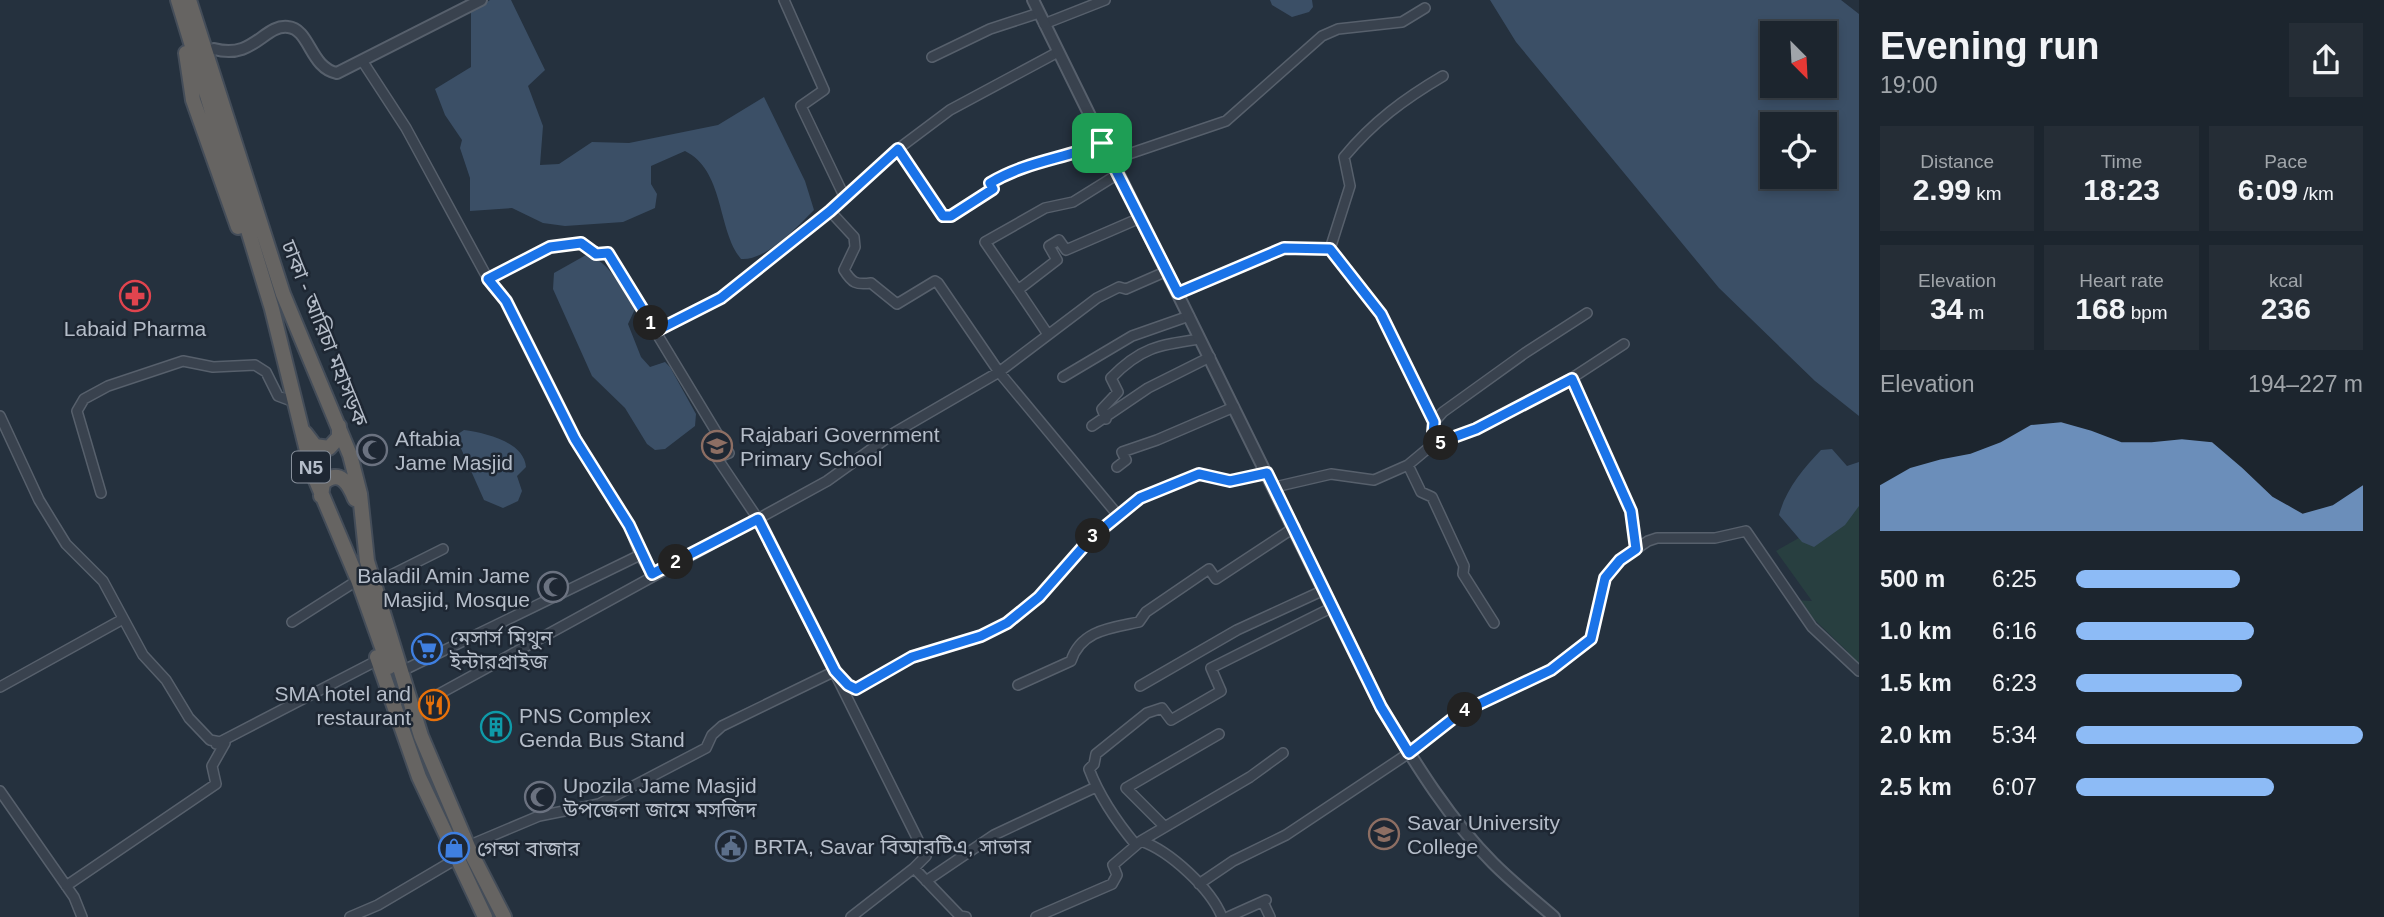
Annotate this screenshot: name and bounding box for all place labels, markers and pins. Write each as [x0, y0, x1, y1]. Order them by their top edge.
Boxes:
pin [1072, 113, 1132, 173]
pharmacy icon: Labaid Pharma [118, 279, 152, 313]
pin: 1 [634, 306, 668, 340]
place label: Labaid Pharma [64, 317, 207, 340]
place label: Rajabari Government Primary School [740, 423, 940, 470]
pin: 5 [1424, 426, 1458, 460]
place label: Aftabia Jame Masjid [395, 427, 513, 474]
school or university icon: Rajabari Government Primary School [700, 429, 734, 463]
mosque icon: Aftabia Jame Masjid [355, 433, 389, 467]
pin: 3 [1076, 518, 1110, 554]
pin: 2 [658, 544, 694, 580]
place label: Baladil Amin Jame Masjid, Mosque [357, 564, 530, 611]
mosque icon: Baladil Amin Jame Masjid, Mosque [536, 570, 570, 604]
place label: মেসার্স মিথুন ইন্টারপ্রাইজ [449, 625, 553, 673]
supermarket icon: মেসার্স মিথুন ইন্টারপ্রাইজ [410, 632, 444, 666]
place label: SMA hotel and restaurant [274, 682, 411, 729]
restaurant icon: SMA hotel and restaurant [417, 688, 451, 722]
pin: 4 [1448, 692, 1482, 728]
place label: PNS Complex Genda Bus Stand [519, 704, 685, 751]
building icon: PNS Complex Genda Bus Stand [479, 710, 513, 744]
place label: Upozila Jame Masjid উপজেলা জামে মসজিদ [562, 774, 757, 821]
mosque icon: Upozila Jame Masjid উপজেলা জামে মসজিদ [523, 780, 557, 814]
place label: Savar University College [1407, 811, 1560, 858]
school or university icon: Savar University College [1367, 817, 1401, 851]
public building icon: BRTA, Savar বিআরটিএ, সাভার [714, 829, 748, 863]
shop icon: গেন্ডা বাজার [437, 831, 471, 865]
place label: BRTA, Savar বিআরটিএ, সাভার [754, 835, 1031, 858]
place label: গেন্ডা বাজার [477, 837, 580, 860]

